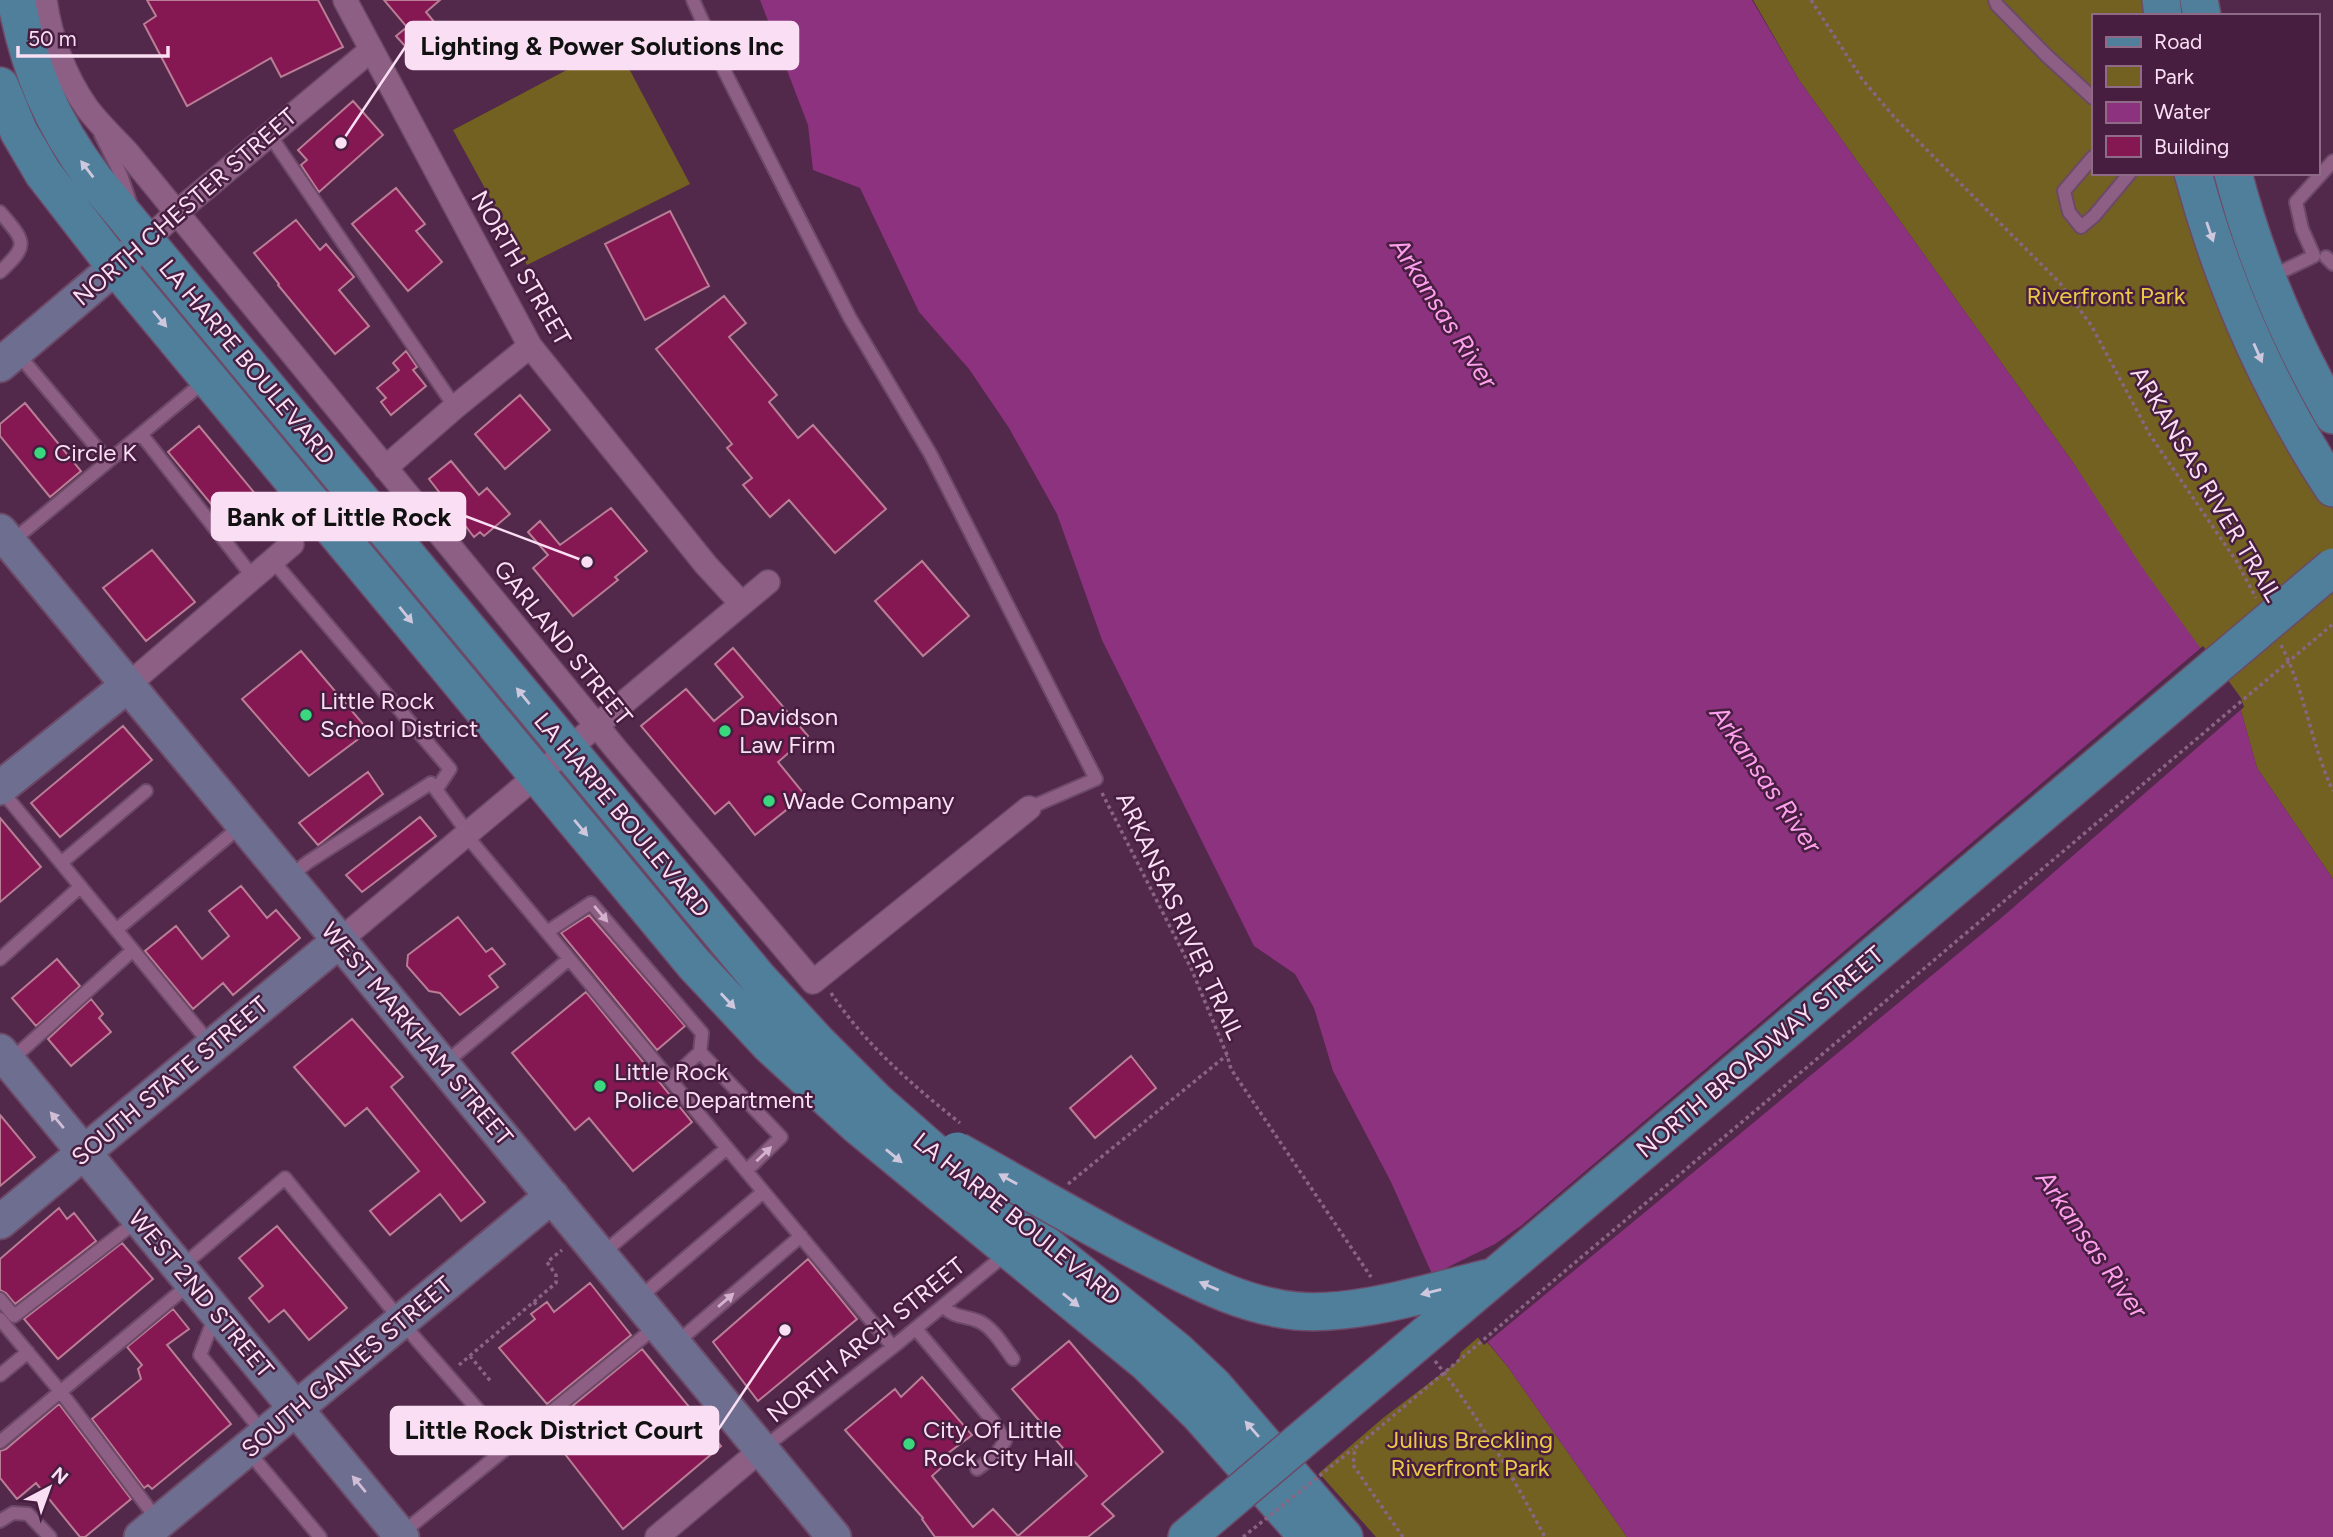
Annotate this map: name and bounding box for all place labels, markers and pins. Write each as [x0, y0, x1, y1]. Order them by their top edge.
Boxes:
callout: Lighting & Power Solutions Inc [406, 22, 798, 69]
place label: Circle K [54, 438, 137, 467]
marker: Circle K [32, 445, 48, 461]
callout: Bank of Little Rock [212, 493, 465, 540]
place label: Little Rock School District [320, 686, 478, 743]
place label: Davidson Law Firm [739, 702, 838, 759]
marker: Little Rock School District [298, 707, 314, 723]
marker: Davidson Law Firm [717, 723, 733, 739]
place label: Wade Company [783, 786, 955, 815]
marker: Wade Company [761, 793, 777, 809]
place label: Little Rock Police Department [614, 1057, 814, 1114]
marker: Little Rock Police Department [592, 1078, 608, 1094]
callout: Little Rock District Court [391, 1407, 718, 1454]
place label: City Of Little Rock City Hall [923, 1415, 1074, 1472]
marker: City Of Little Rock City Hall [901, 1436, 917, 1452]

